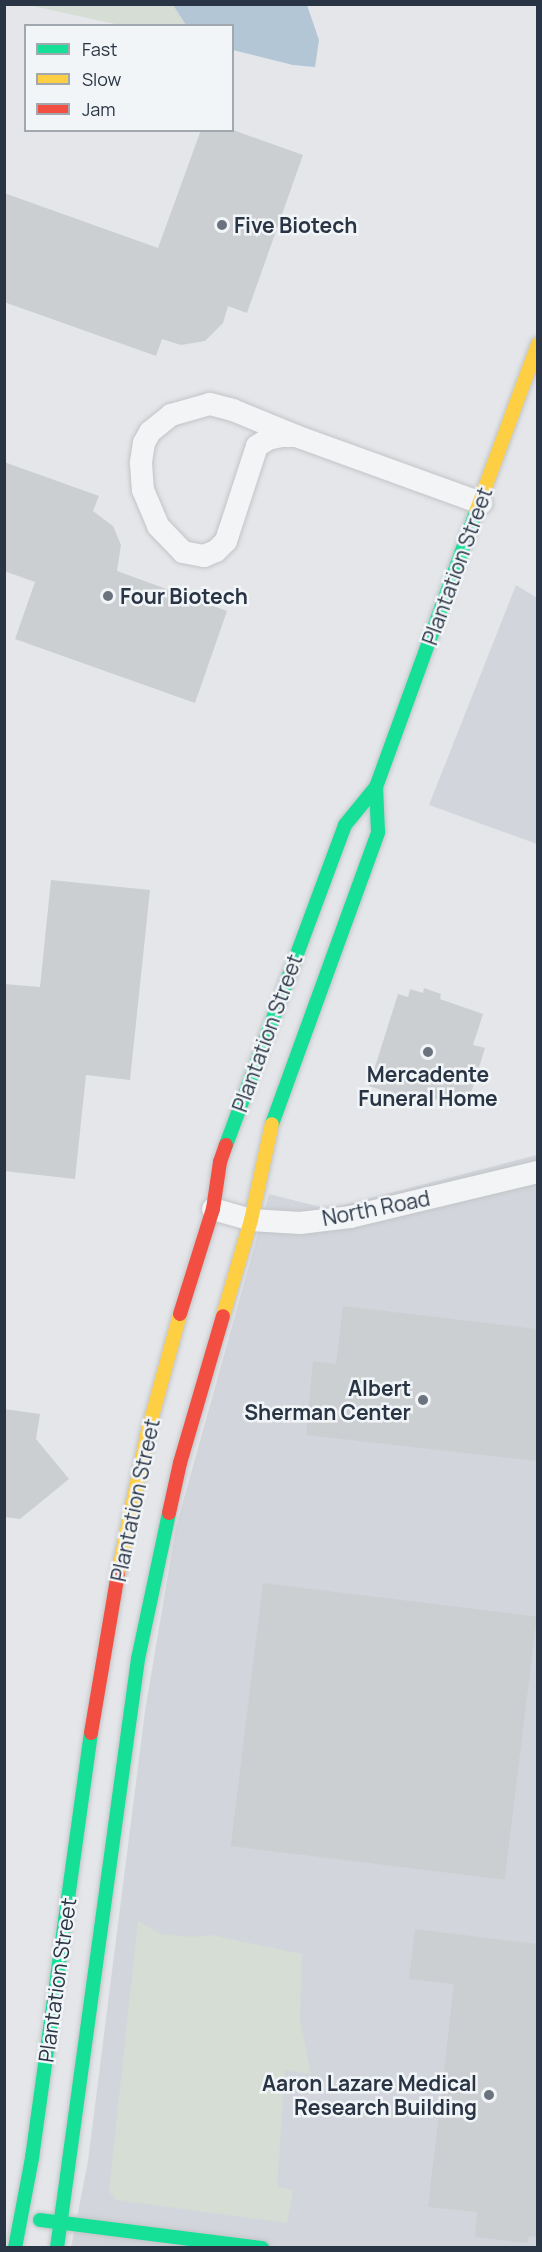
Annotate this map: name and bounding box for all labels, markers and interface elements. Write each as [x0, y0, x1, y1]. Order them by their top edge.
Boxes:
legend [24, 24, 234, 132]
text: Fast [82, 37, 117, 61]
text: Slow [82, 67, 121, 91]
text: Jam [82, 97, 116, 121]
place label: Five Biotech [234, 212, 357, 238]
marker: Five Biotech [215, 218, 229, 232]
street label: Plantation Street [417, 484, 497, 648]
place label: Four Biotech [120, 583, 248, 609]
marker: Four Biotech [101, 589, 115, 603]
street label: Plantation Street [227, 951, 307, 1115]
marker: Mercadente Funeral Home [421, 1045, 435, 1059]
place label: Mercadente Funeral Home [358, 1061, 498, 1111]
street label: North Road [320, 1185, 432, 1231]
place label: Albert Sherman Center [244, 1375, 411, 1425]
marker: Albert Sherman Center [416, 1393, 430, 1407]
street label: Plantation Street [105, 1416, 165, 1584]
street label: Plantation Street [33, 1896, 81, 2064]
place label: Aaron Lazare Medical Research Building [262, 2070, 477, 2120]
marker: Aaron Lazare Medical Research Building [482, 2088, 496, 2102]

